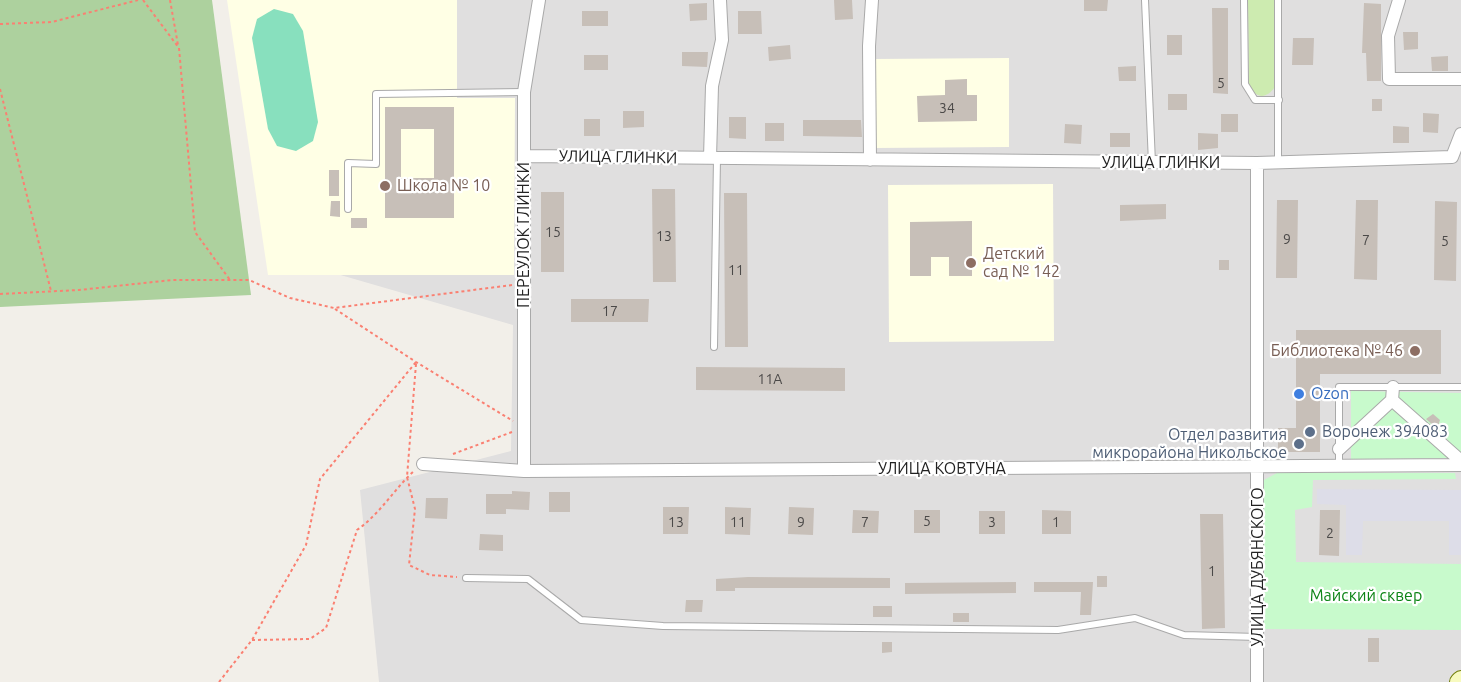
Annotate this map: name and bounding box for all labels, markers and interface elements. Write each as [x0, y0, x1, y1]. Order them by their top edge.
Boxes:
house number: 5 [1217, 75, 1225, 91]
house number: 34 [939, 100, 955, 116]
street label: УЛИЦА ГЛИНКИ [559, 146, 677, 168]
street label: УЛИЦА ГЛИНКИ [1102, 153, 1220, 173]
street label: ПЕРЕУЛОК ГЛИНКИ [514, 162, 534, 308]
place label: Школа № 10 [397, 176, 490, 196]
marker: Школа № 10 [378, 179, 392, 193]
house number: 15 [545, 224, 561, 240]
house number: 13 [656, 228, 672, 244]
house number: 9 [1283, 231, 1291, 247]
house number: 7 [1362, 232, 1370, 248]
house number: 5 [1441, 233, 1449, 249]
place label: Детский сад № 142 [983, 244, 1060, 282]
marker: Детский сад № 142 [964, 256, 978, 270]
house number: 11 [728, 262, 744, 278]
house number: 17 [602, 303, 618, 319]
place label: Библиотека № 46 [1271, 341, 1403, 361]
marker: Библиотека № 46 [1408, 344, 1422, 358]
house number: 11А [758, 371, 782, 387]
place label: Ozon [1311, 384, 1349, 404]
marker: Ozon [1292, 387, 1306, 401]
place label: Воронеж 394083 [1322, 422, 1448, 442]
place label: Отдел развития микрорайона Никольское [1092, 425, 1287, 463]
marker: Воронеж 394083 [1303, 425, 1317, 439]
marker: Отдел развития микрорайона Никольское [1292, 437, 1306, 451]
street label: УЛИЦА КОВТУНА [878, 459, 1006, 479]
street label: УЛИЦА ДУБЯНСКОГО [1248, 487, 1268, 647]
house number: 5 [923, 513, 931, 529]
house number: 13 [668, 514, 684, 530]
house number: 11 [730, 514, 746, 530]
house number: 9 [797, 514, 805, 530]
house number: 7 [861, 514, 869, 530]
house number: 3 [988, 514, 996, 530]
house number: 1 [1052, 514, 1060, 530]
house number: 2 [1326, 525, 1334, 541]
house number: 1 [1208, 563, 1216, 579]
park label: Майский сквер [1310, 586, 1422, 606]

